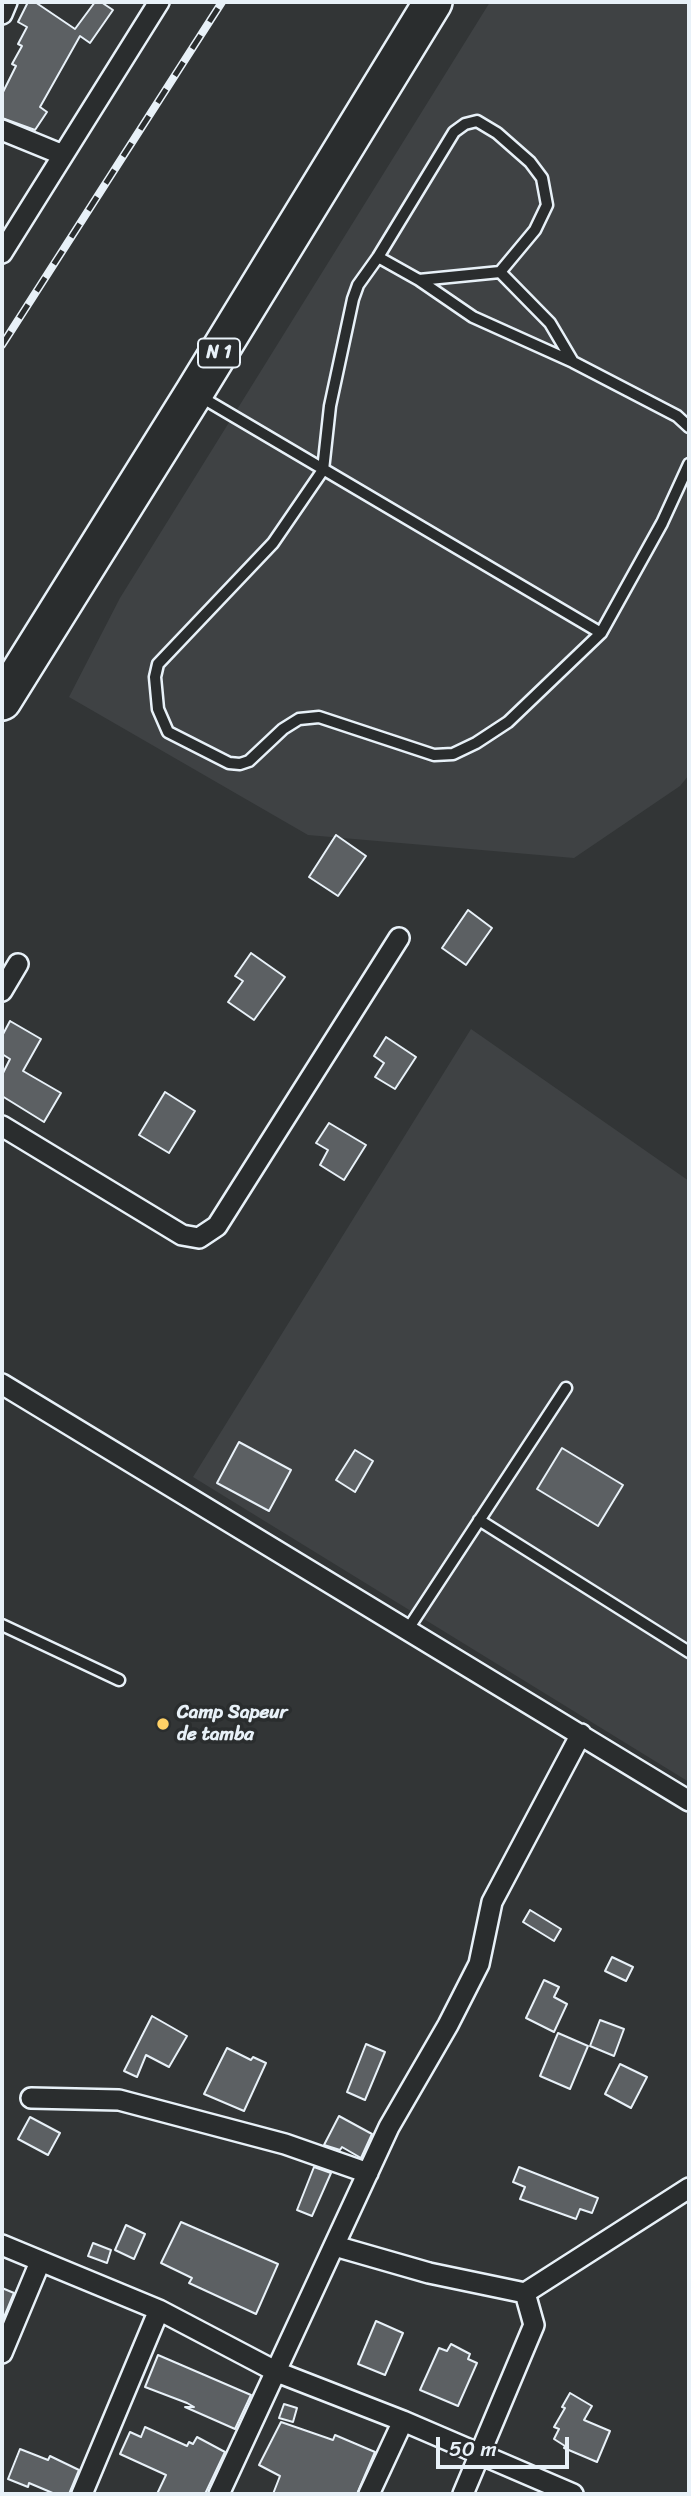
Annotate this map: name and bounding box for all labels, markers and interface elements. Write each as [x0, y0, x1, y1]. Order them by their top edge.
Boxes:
road number: N 1 [198, 338, 240, 368]
place label: Camp Sapeur de tamba [177, 1702, 287, 1746]
marker: Camp Sapeur de tamba [155, 1716, 171, 1732]
scale bar [439, 2422, 572, 2466]
text: 50 m [449, 2430, 497, 2468]

